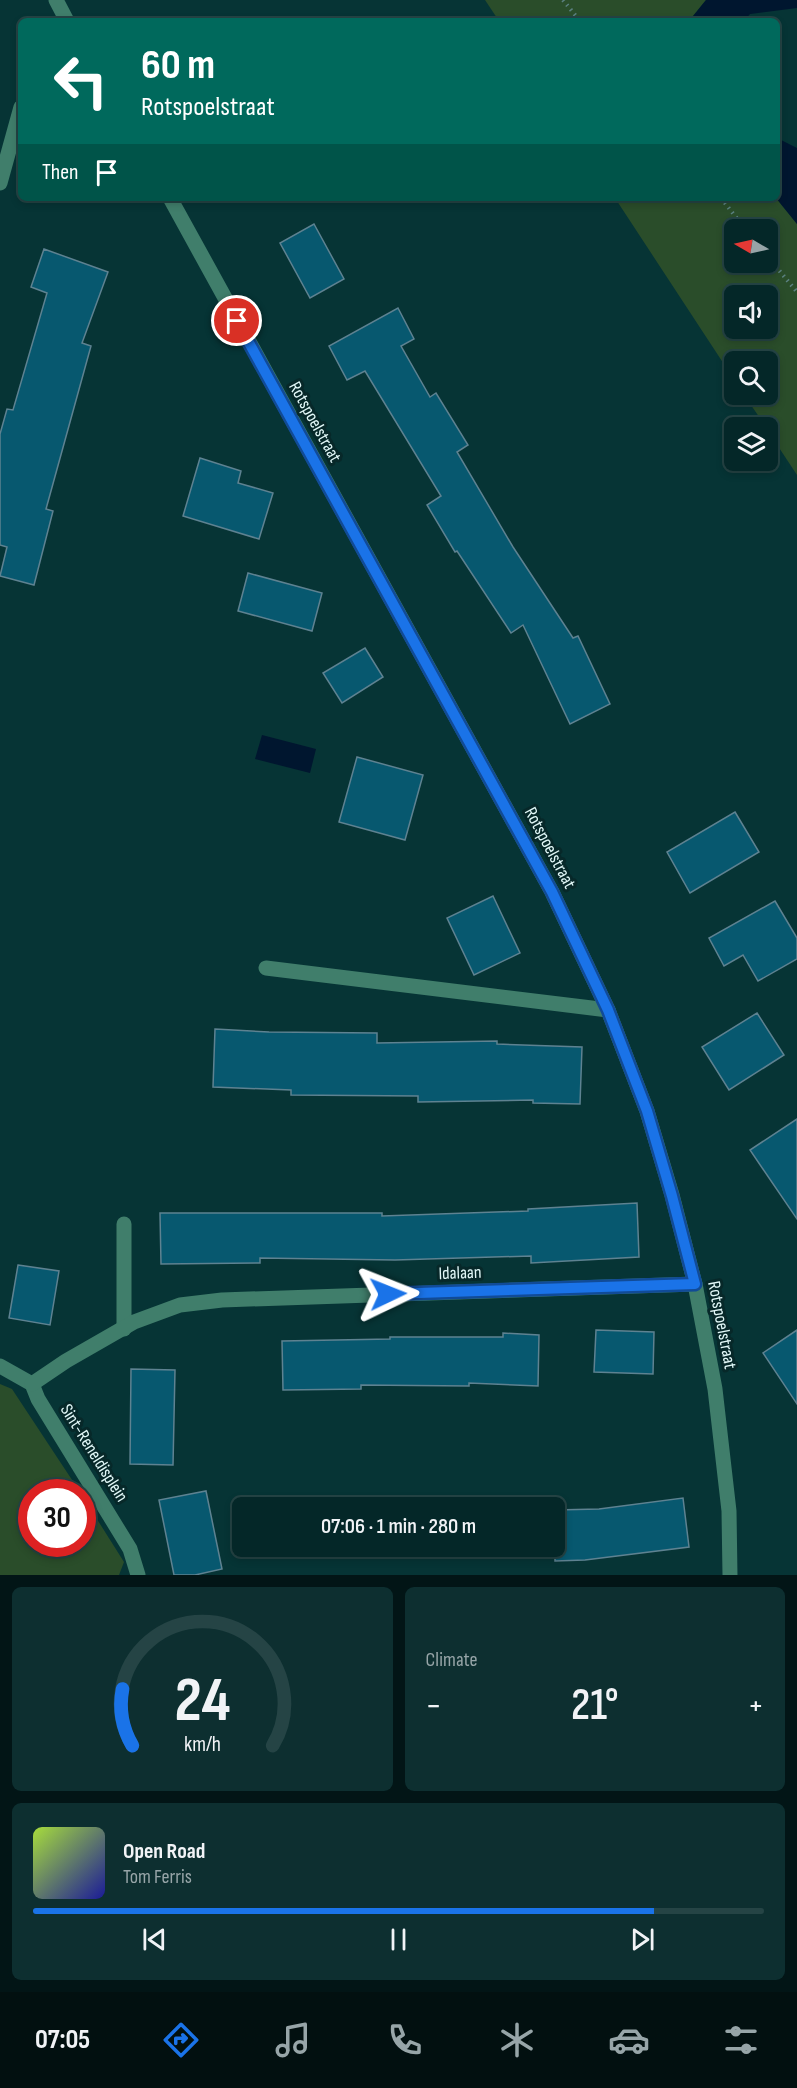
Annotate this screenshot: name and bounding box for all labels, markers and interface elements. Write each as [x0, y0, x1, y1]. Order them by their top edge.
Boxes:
text: 60 m [141, 40, 215, 91]
icon: left [42, 42, 120, 120]
text: Rotspoelstraat [141, 91, 275, 123]
icon: arrive [90, 156, 123, 189]
text: Then [42, 159, 78, 186]
north arrow [724, 219, 778, 273]
map controls [724, 219, 778, 471]
button: sound [724, 285, 778, 339]
pin [211, 295, 262, 346]
icon: arrive [220, 304, 253, 337]
button: search [724, 351, 778, 405]
street label: Rotspoelstraat [284, 378, 346, 466]
button: layers [724, 417, 778, 471]
street label: Rotspoelstraat [520, 804, 580, 893]
position arrow [356, 1262, 420, 1326]
street label: Idalaan [438, 1262, 482, 1284]
street label: Rotspoelstraat [703, 1279, 741, 1371]
street label: Sint-Reneldisplein [56, 1400, 132, 1506]
speed limit sign: 30 [18, 1479, 96, 1557]
text: 07:06 · 1 min · 280 m [321, 1513, 476, 1540]
text: Climate [426, 1648, 478, 1672]
text: 24 [174, 1664, 230, 1739]
text: 21° [571, 1678, 619, 1733]
text: − [426, 1686, 442, 1726]
text: + [748, 1686, 764, 1726]
text: km/h [184, 1732, 221, 1757]
text: Open Road [123, 1838, 205, 1865]
text: Tom Ferris [123, 1865, 192, 1889]
icon: previous [138, 1923, 171, 1956]
icon: pause [382, 1923, 415, 1956]
icon: next [626, 1923, 659, 1956]
icon: directions [160, 2019, 202, 2061]
icon: music [272, 2019, 314, 2061]
icon: phone [384, 2019, 426, 2061]
icon: climate [496, 2019, 538, 2061]
icon: car [608, 2019, 650, 2061]
icon: filters [720, 2019, 762, 2061]
text: 07:05 [35, 2024, 90, 2056]

